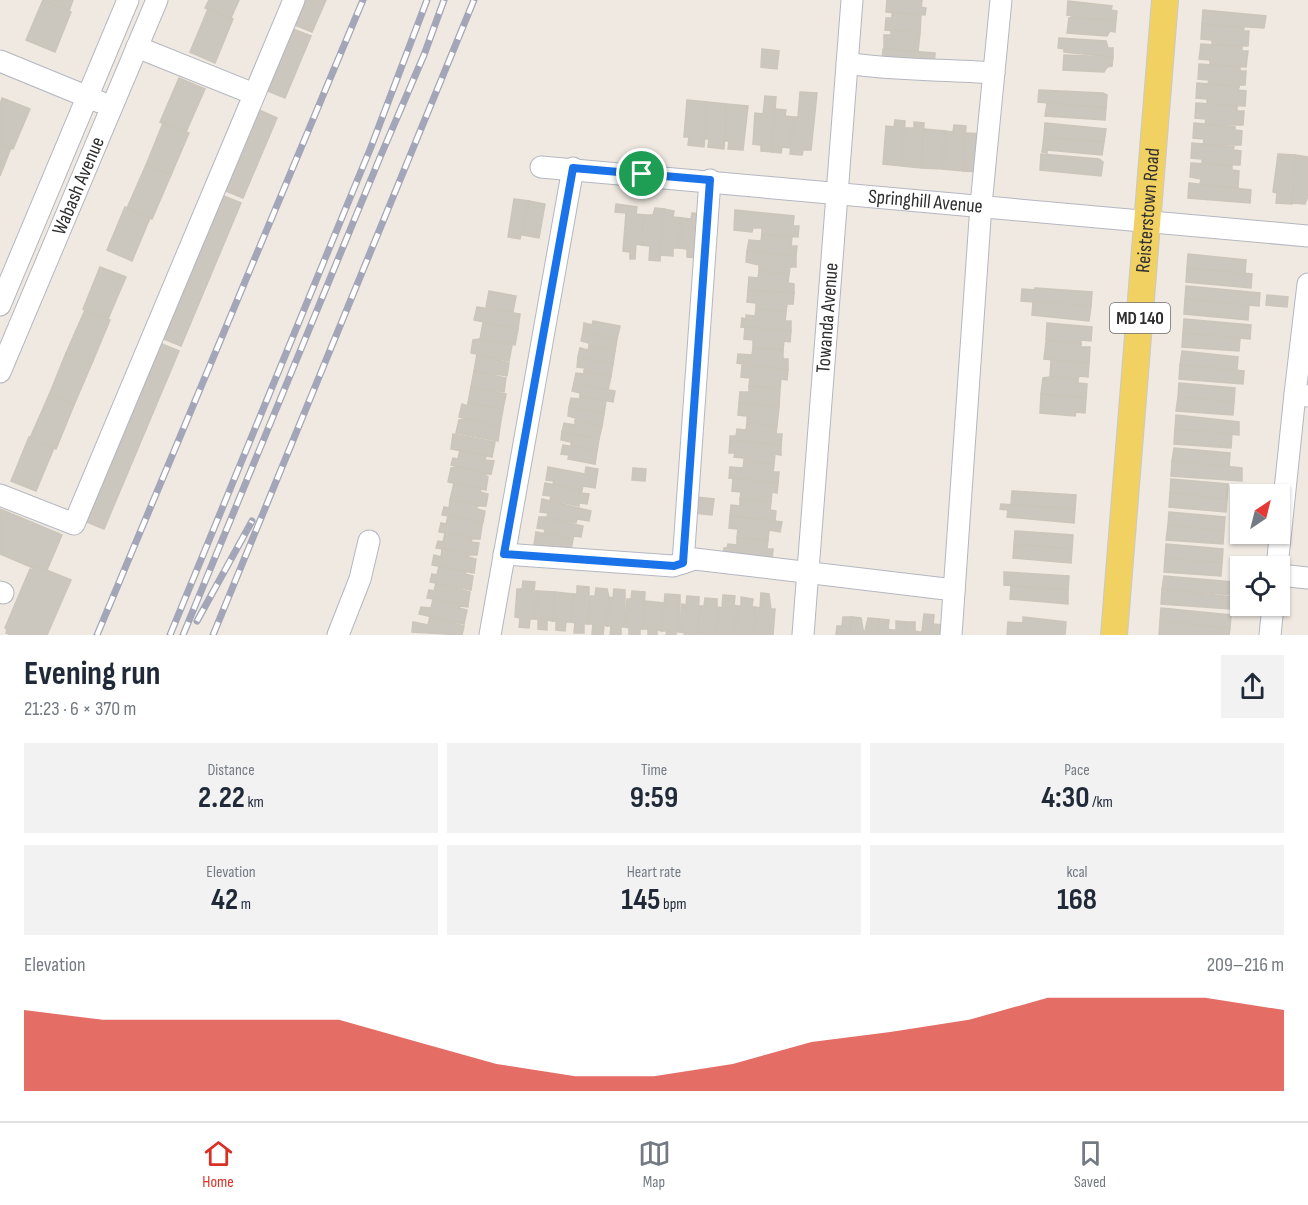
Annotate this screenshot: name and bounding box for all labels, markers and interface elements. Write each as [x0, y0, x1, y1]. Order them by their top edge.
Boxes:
street label: Wabash Avenue [47, 133, 110, 238]
street label: Reisterstown Road [1131, 147, 1165, 274]
pin [616, 148, 667, 199]
icon: arrive [625, 157, 658, 190]
street label: Springhill Avenue [867, 184, 984, 219]
street label: Towanda Avenue [811, 262, 844, 374]
road number: MD 140 [1110, 303, 1170, 333]
north arrow [1230, 484, 1290, 544]
map controls [1230, 484, 1290, 616]
button: locate [1230, 556, 1290, 616]
text: Evening run [24, 654, 160, 694]
button: share [1221, 655, 1284, 718]
text: 21:23 · 6 × 370 m [24, 697, 136, 721]
text: Distance [207, 761, 255, 780]
text: Time [641, 761, 667, 780]
text: Pace [1064, 761, 1090, 780]
text: 2.22 [198, 780, 245, 816]
text: 9:59 [630, 780, 678, 816]
text: 4:30 [1041, 780, 1090, 816]
text: km [245, 793, 264, 812]
text: /km [1090, 793, 1113, 812]
text: Elevation [206, 863, 256, 882]
text: Heart rate [627, 863, 681, 882]
text: kcal [1066, 863, 1088, 882]
text: 42 [211, 882, 238, 918]
text: 145 [621, 882, 661, 918]
text: 168 [1057, 882, 1097, 918]
text: m [238, 895, 251, 914]
text: bpm [661, 895, 687, 914]
text: Elevation [24, 953, 86, 977]
text: 209–216 m [1207, 953, 1284, 977]
tab: Home [202, 1137, 235, 1192]
tab: Map [638, 1137, 671, 1192]
tab: Saved [1074, 1137, 1107, 1192]

